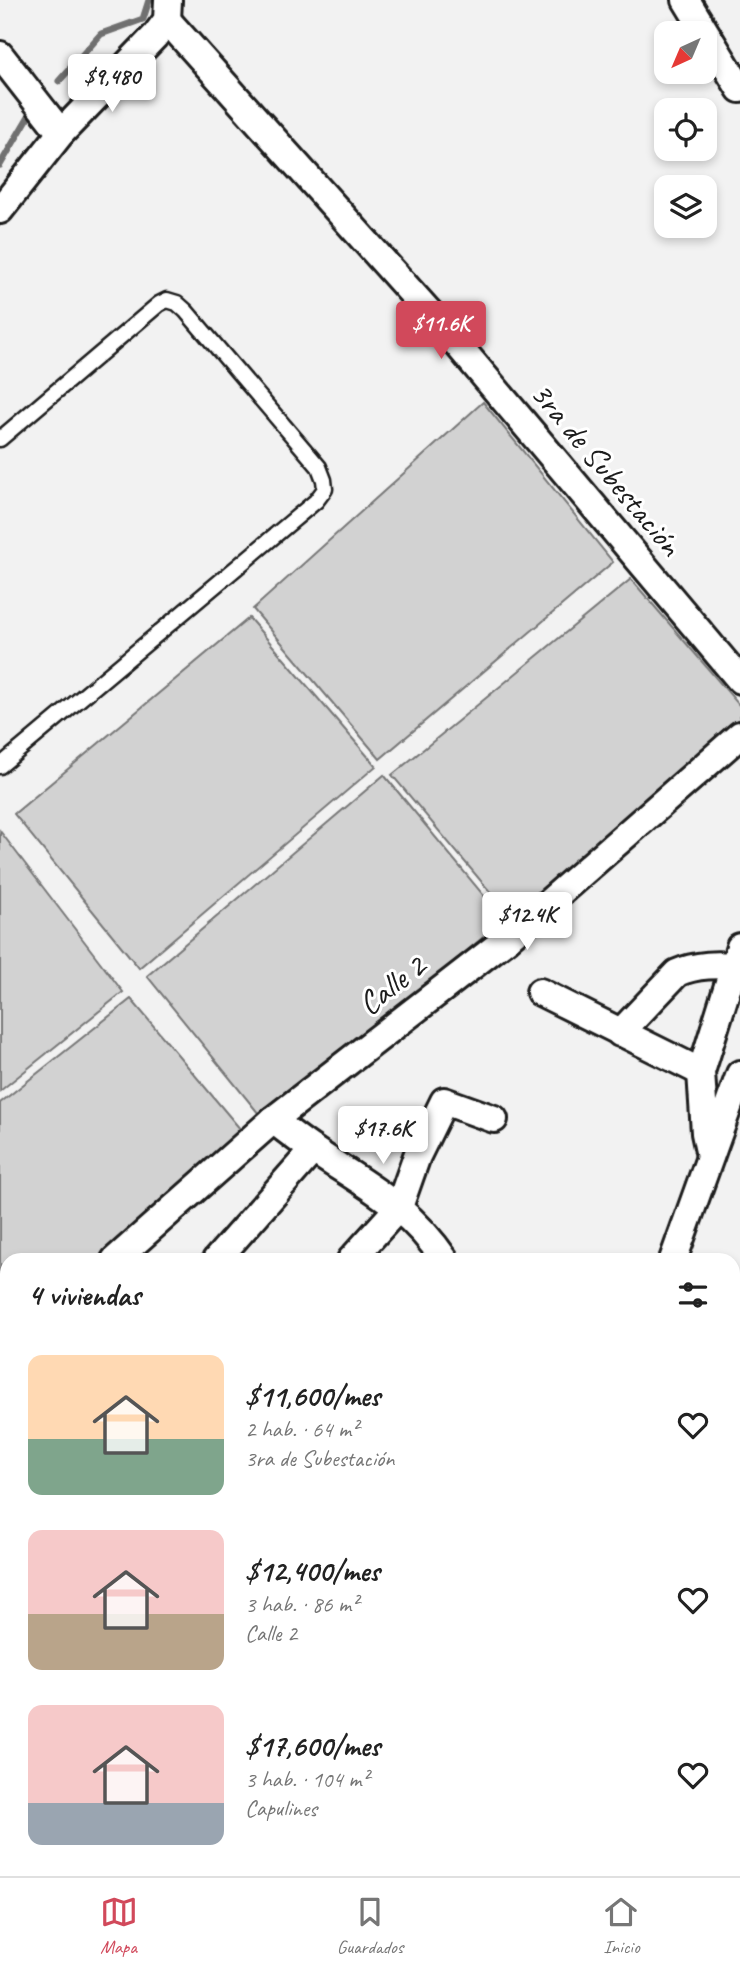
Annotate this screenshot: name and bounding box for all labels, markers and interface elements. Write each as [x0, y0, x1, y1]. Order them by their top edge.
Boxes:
north arrow [654, 21, 718, 84]
map controls [654, 21, 717, 238]
pin: $9,480 [55, 54, 169, 114]
text: $9,480 [84, 62, 140, 91]
button: locate [654, 98, 717, 161]
button: layers [654, 175, 717, 238]
pin: $11.6K [384, 302, 498, 361]
text: $11.6K [412, 309, 470, 338]
street label: 3ra de Subestación [521, 373, 692, 565]
pin: $12.4K [470, 892, 584, 952]
text: $12.4K [498, 900, 556, 929]
street label: Calle 2 [349, 943, 436, 1024]
pin: $17.6K [326, 1106, 440, 1166]
text: $17.6K [354, 1114, 412, 1143]
text: 4 viviendas [28, 1276, 140, 1314]
icon: filters [674, 1276, 712, 1314]
text: $11,600/mes [245, 1377, 380, 1415]
icon: home [84, 1383, 168, 1467]
icon: heart [674, 1406, 712, 1444]
text: 2 hab. · 64 m² [245, 1415, 358, 1444]
text: 3ra de Subestación [245, 1444, 394, 1473]
text: $12,400/mes [245, 1552, 379, 1590]
icon: home [84, 1558, 168, 1642]
icon: heart [674, 1581, 712, 1619]
text: 3 hab. · 86 m² [245, 1590, 358, 1619]
text: Calle 2 [245, 1619, 297, 1648]
text: $17,600/mes [245, 1727, 380, 1765]
icon: home [84, 1733, 168, 1817]
icon: heart [674, 1756, 712, 1794]
text: 3 hab. · 104 m² [245, 1765, 369, 1794]
text: Capulines [245, 1794, 317, 1823]
tab: Mapa [100, 1893, 138, 1959]
tab: Guardados [337, 1893, 403, 1959]
tab: Inicio [602, 1893, 640, 1959]

